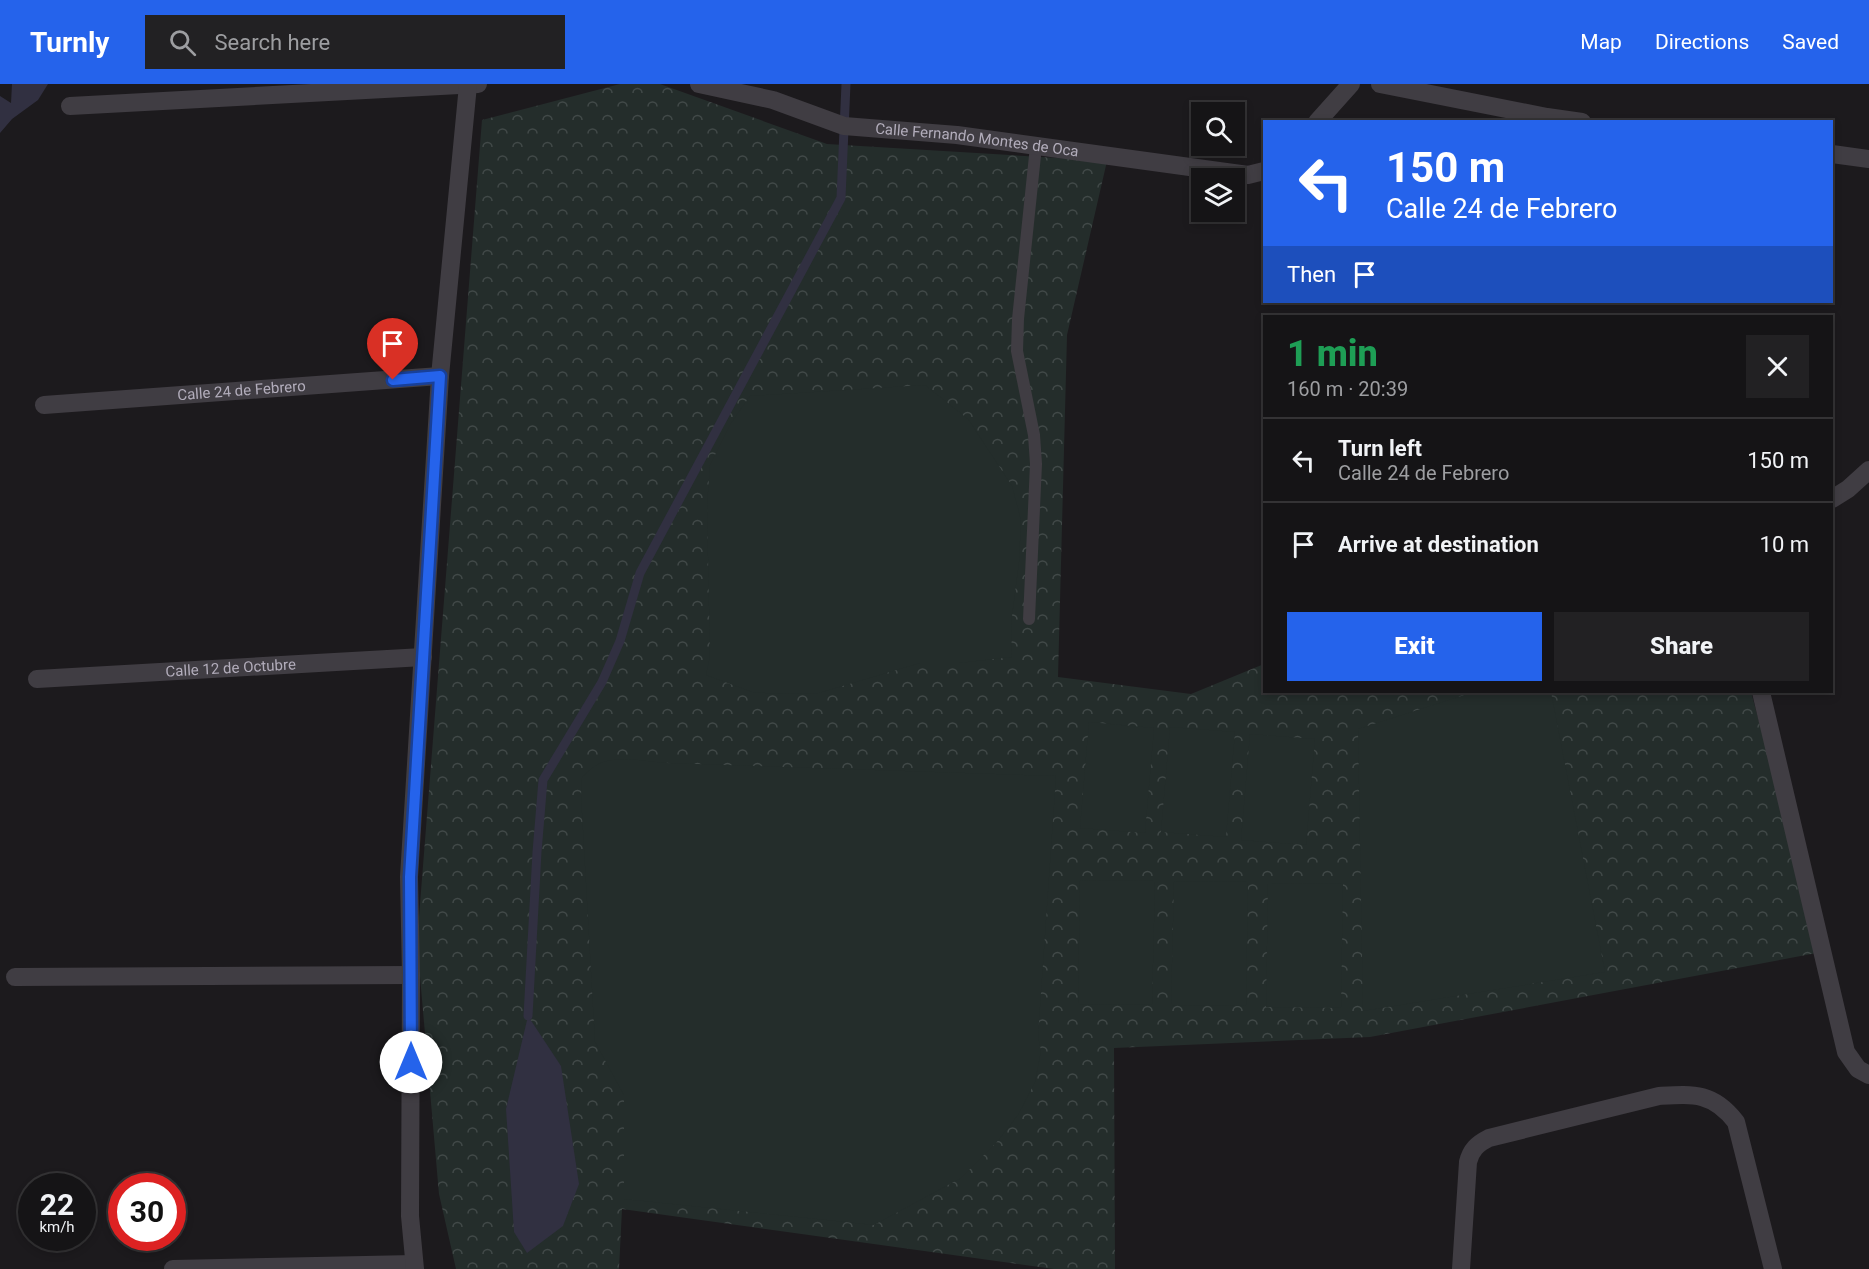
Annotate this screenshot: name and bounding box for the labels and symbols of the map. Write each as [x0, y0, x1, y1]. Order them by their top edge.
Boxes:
street label: Calle Fernando Montes de Oca [875, 120, 1080, 161]
pin [367, 318, 418, 380]
street label: Calle 24 de Febrero [177, 377, 306, 404]
street label: Calle 12 de Octubre [165, 655, 296, 681]
position arrow [379, 1030, 443, 1094]
speed limit sign: 30 [108, 1173, 186, 1251]

